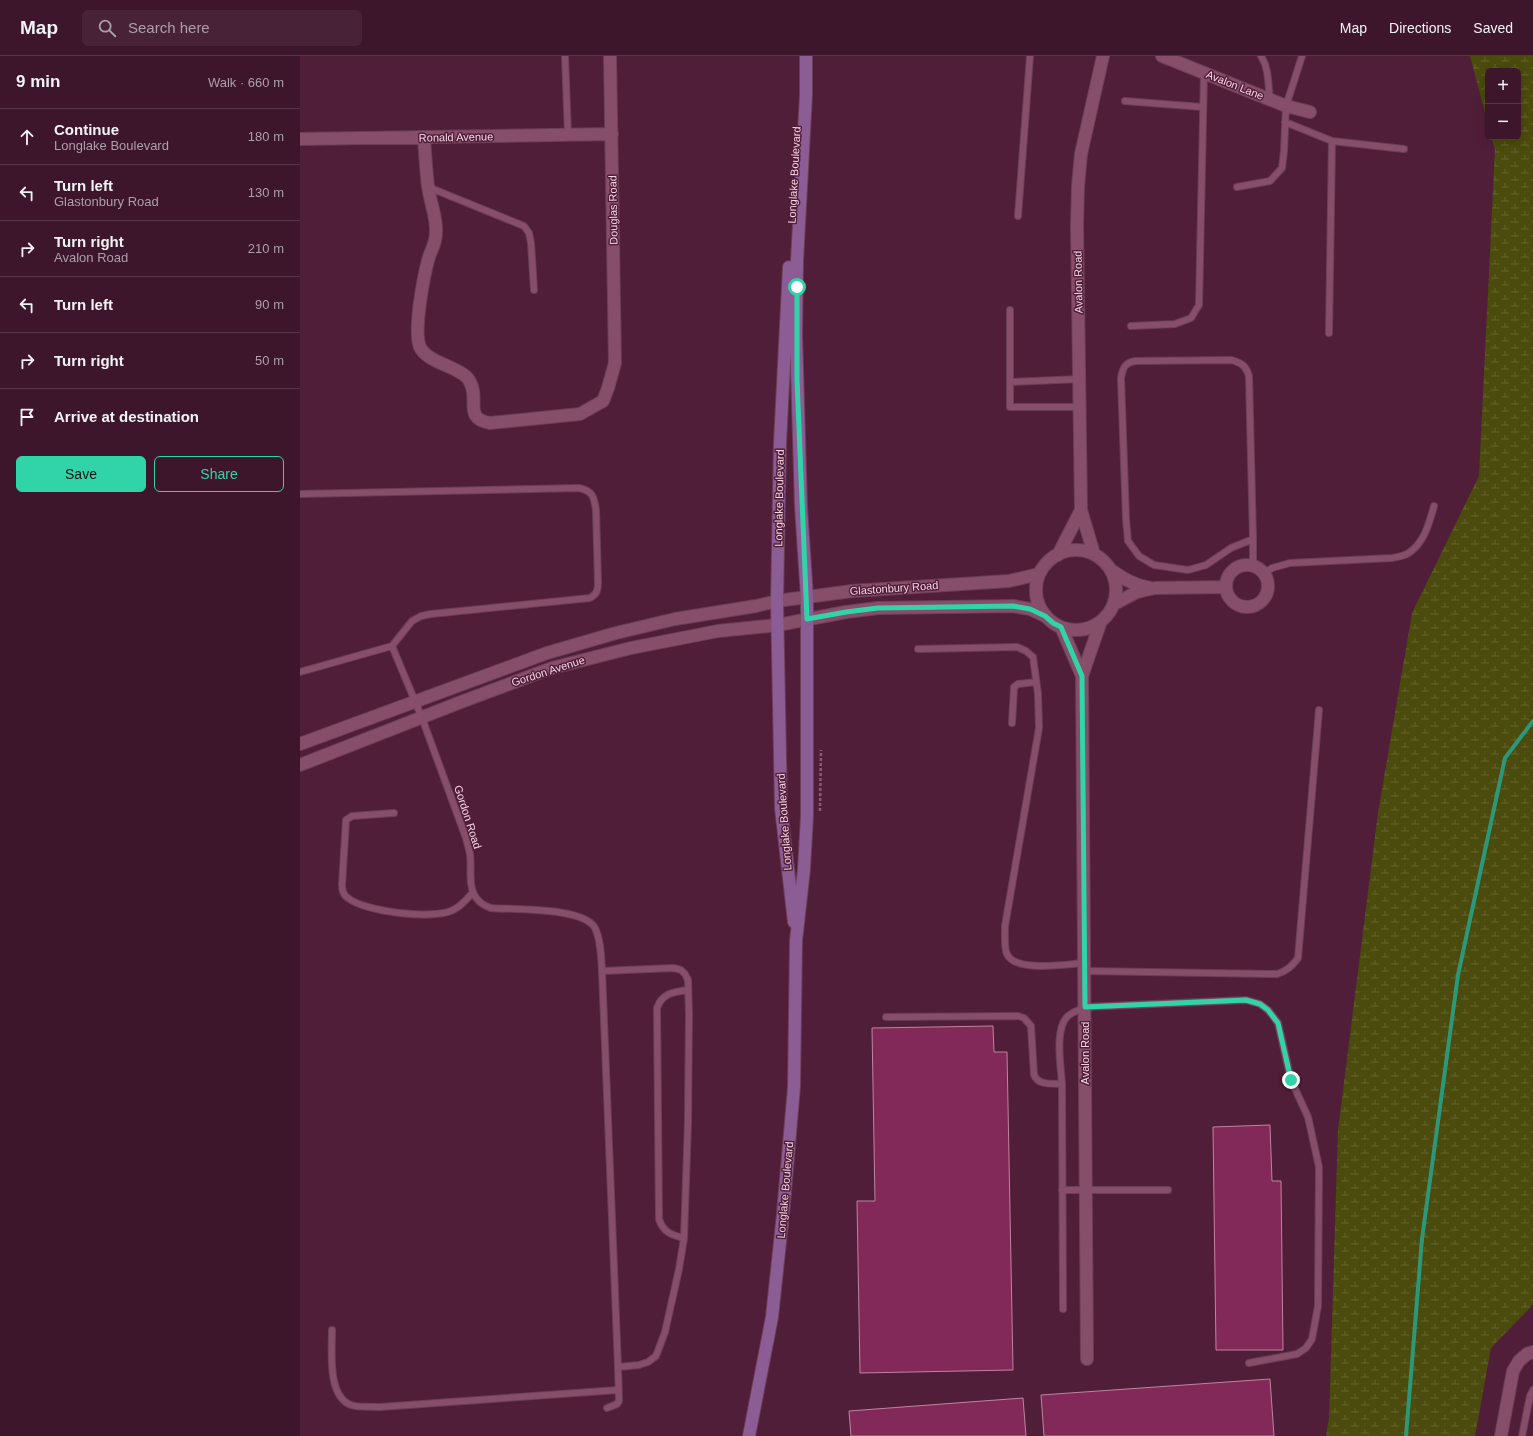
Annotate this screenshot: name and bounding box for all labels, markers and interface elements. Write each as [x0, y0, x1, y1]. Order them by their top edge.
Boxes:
search box [82, 10, 362, 46]
text: Map [20, 17, 58, 38]
icon: search [96, 17, 118, 39]
text: Search here [128, 19, 210, 36]
text: Map [1340, 20, 1367, 36]
text: Directions [1389, 20, 1451, 36]
text: Saved [1473, 20, 1513, 36]
street label: Avalon Lane [1204, 68, 1266, 102]
map controls [1485, 68, 1521, 140]
button: + [1485, 68, 1521, 104]
text: 9 min [16, 72, 60, 91]
text: Walk · 660 m [208, 75, 284, 90]
button: − [1485, 104, 1521, 140]
text: Continue [54, 121, 119, 138]
icon: ahead [16, 126, 38, 148]
street label: Longlake Boulevard [785, 126, 803, 224]
text: 180 m [248, 129, 284, 144]
street label: Ronald Avenue [419, 130, 493, 144]
text: Longlake Boulevard [54, 138, 169, 153]
street label: Douglas Road [606, 175, 620, 245]
text: Turn left [54, 177, 113, 194]
icon: left [16, 182, 38, 204]
text: 130 m [248, 185, 284, 200]
text: Glastonbury Road [54, 194, 159, 209]
text: Turn right [54, 233, 124, 250]
icon: right [16, 238, 38, 260]
text: 210 m [248, 241, 284, 256]
text: Avalon Road [54, 250, 128, 265]
street label: Avalon Road [1071, 251, 1085, 313]
route start [788, 278, 806, 296]
icon: left [16, 294, 38, 316]
text: Turn left [54, 296, 113, 313]
text: 90 m [255, 297, 284, 312]
icon: right [16, 350, 38, 372]
text: Turn right [54, 352, 124, 369]
text: 50 m [255, 353, 284, 368]
icon: arrive [16, 406, 38, 428]
text: Arrive at destination [54, 408, 199, 425]
street label: Longlake Boulevard [772, 449, 786, 547]
button: Save [16, 456, 146, 492]
button: Share [154, 456, 284, 492]
street label: Glastonbury Road [849, 579, 939, 597]
street label: Gordon Avenue [510, 654, 586, 688]
street label: Longlake Boulevard [775, 773, 793, 871]
street label: Gordon Road [452, 784, 484, 850]
street label: Avalon Road [1079, 1022, 1091, 1084]
route end [1282, 1071, 1300, 1089]
street label: Longlake Boulevard [775, 1141, 795, 1239]

